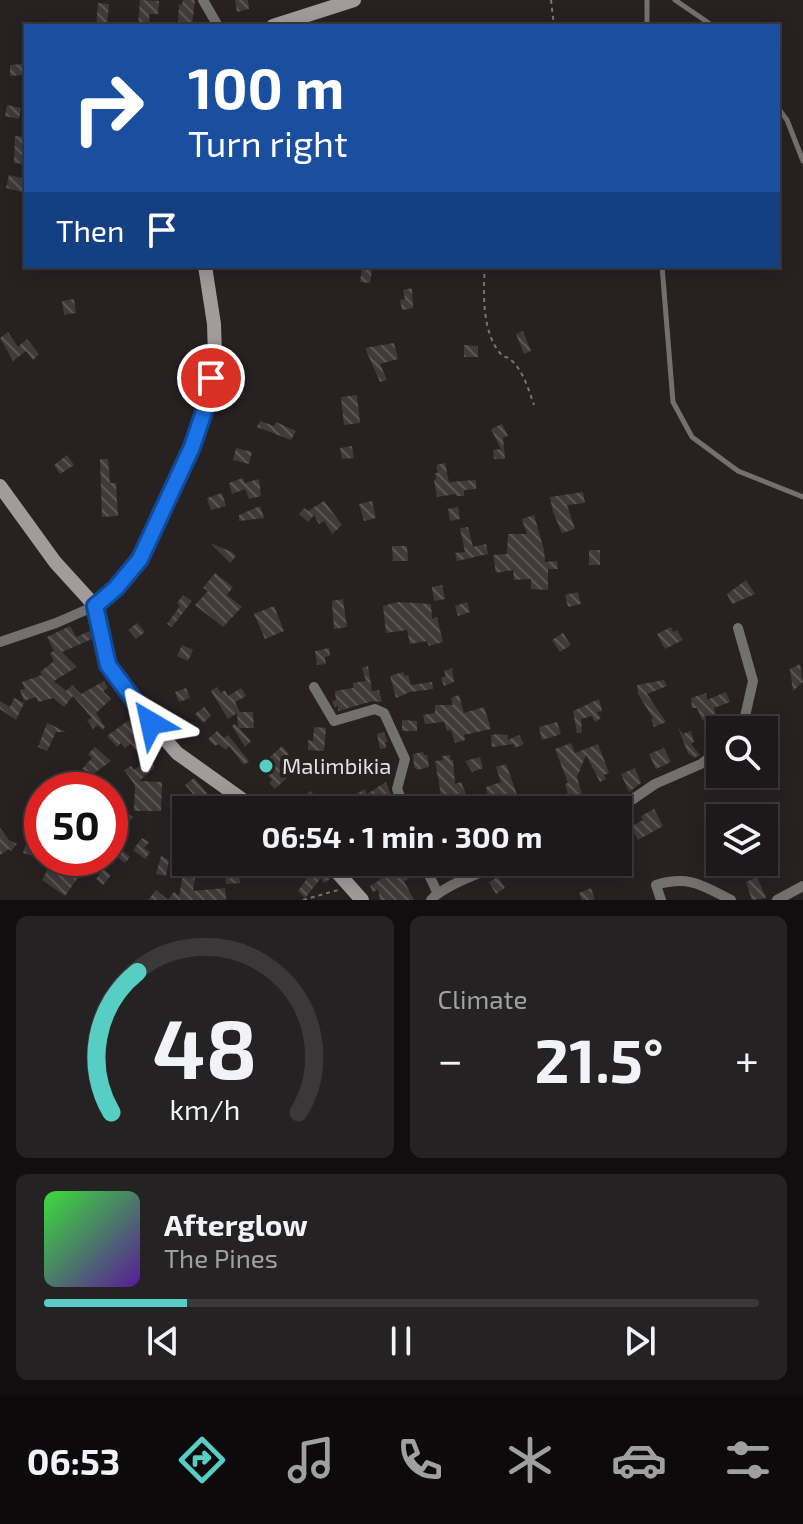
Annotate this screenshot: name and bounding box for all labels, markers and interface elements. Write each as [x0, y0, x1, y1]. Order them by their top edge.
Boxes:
text: 100 m [188, 53, 344, 120]
icon: right [56, 56, 160, 160]
text: Turn right [188, 121, 348, 164]
icon: arrive [140, 208, 184, 252]
text: Then [56, 212, 124, 248]
pin [177, 344, 245, 412]
icon: arrive [189, 356, 233, 400]
position arrow [109, 681, 193, 765]
map controls [706, 716, 778, 876]
button: search [706, 716, 778, 788]
place label: Malimbikia [282, 752, 391, 778]
marker: Malimbikia [257, 757, 275, 775]
speed limit sign: 50 [24, 772, 128, 876]
button: layers [706, 804, 778, 876]
text: 06:54 · 1 min · 300 m [262, 818, 542, 854]
text: Climate [438, 983, 527, 1014]
text: 48 [152, 996, 257, 1096]
text: 21.5° [534, 1023, 664, 1095]
text: − [438, 1032, 463, 1085]
text: + [735, 1032, 759, 1085]
text: km/h [169, 1091, 240, 1126]
text: Afterglow [164, 1206, 308, 1242]
text: The Pines [164, 1242, 278, 1273]
icon: previous [141, 1319, 185, 1363]
icon: pause [379, 1319, 423, 1363]
icon: next [618, 1319, 662, 1363]
icon: directions [174, 1432, 230, 1488]
icon: music [283, 1432, 339, 1488]
icon: phone [392, 1432, 448, 1488]
icon: climate [502, 1432, 558, 1488]
icon: car [611, 1432, 667, 1488]
icon: filters [720, 1432, 776, 1488]
text: 06:53 [27, 1439, 120, 1482]

